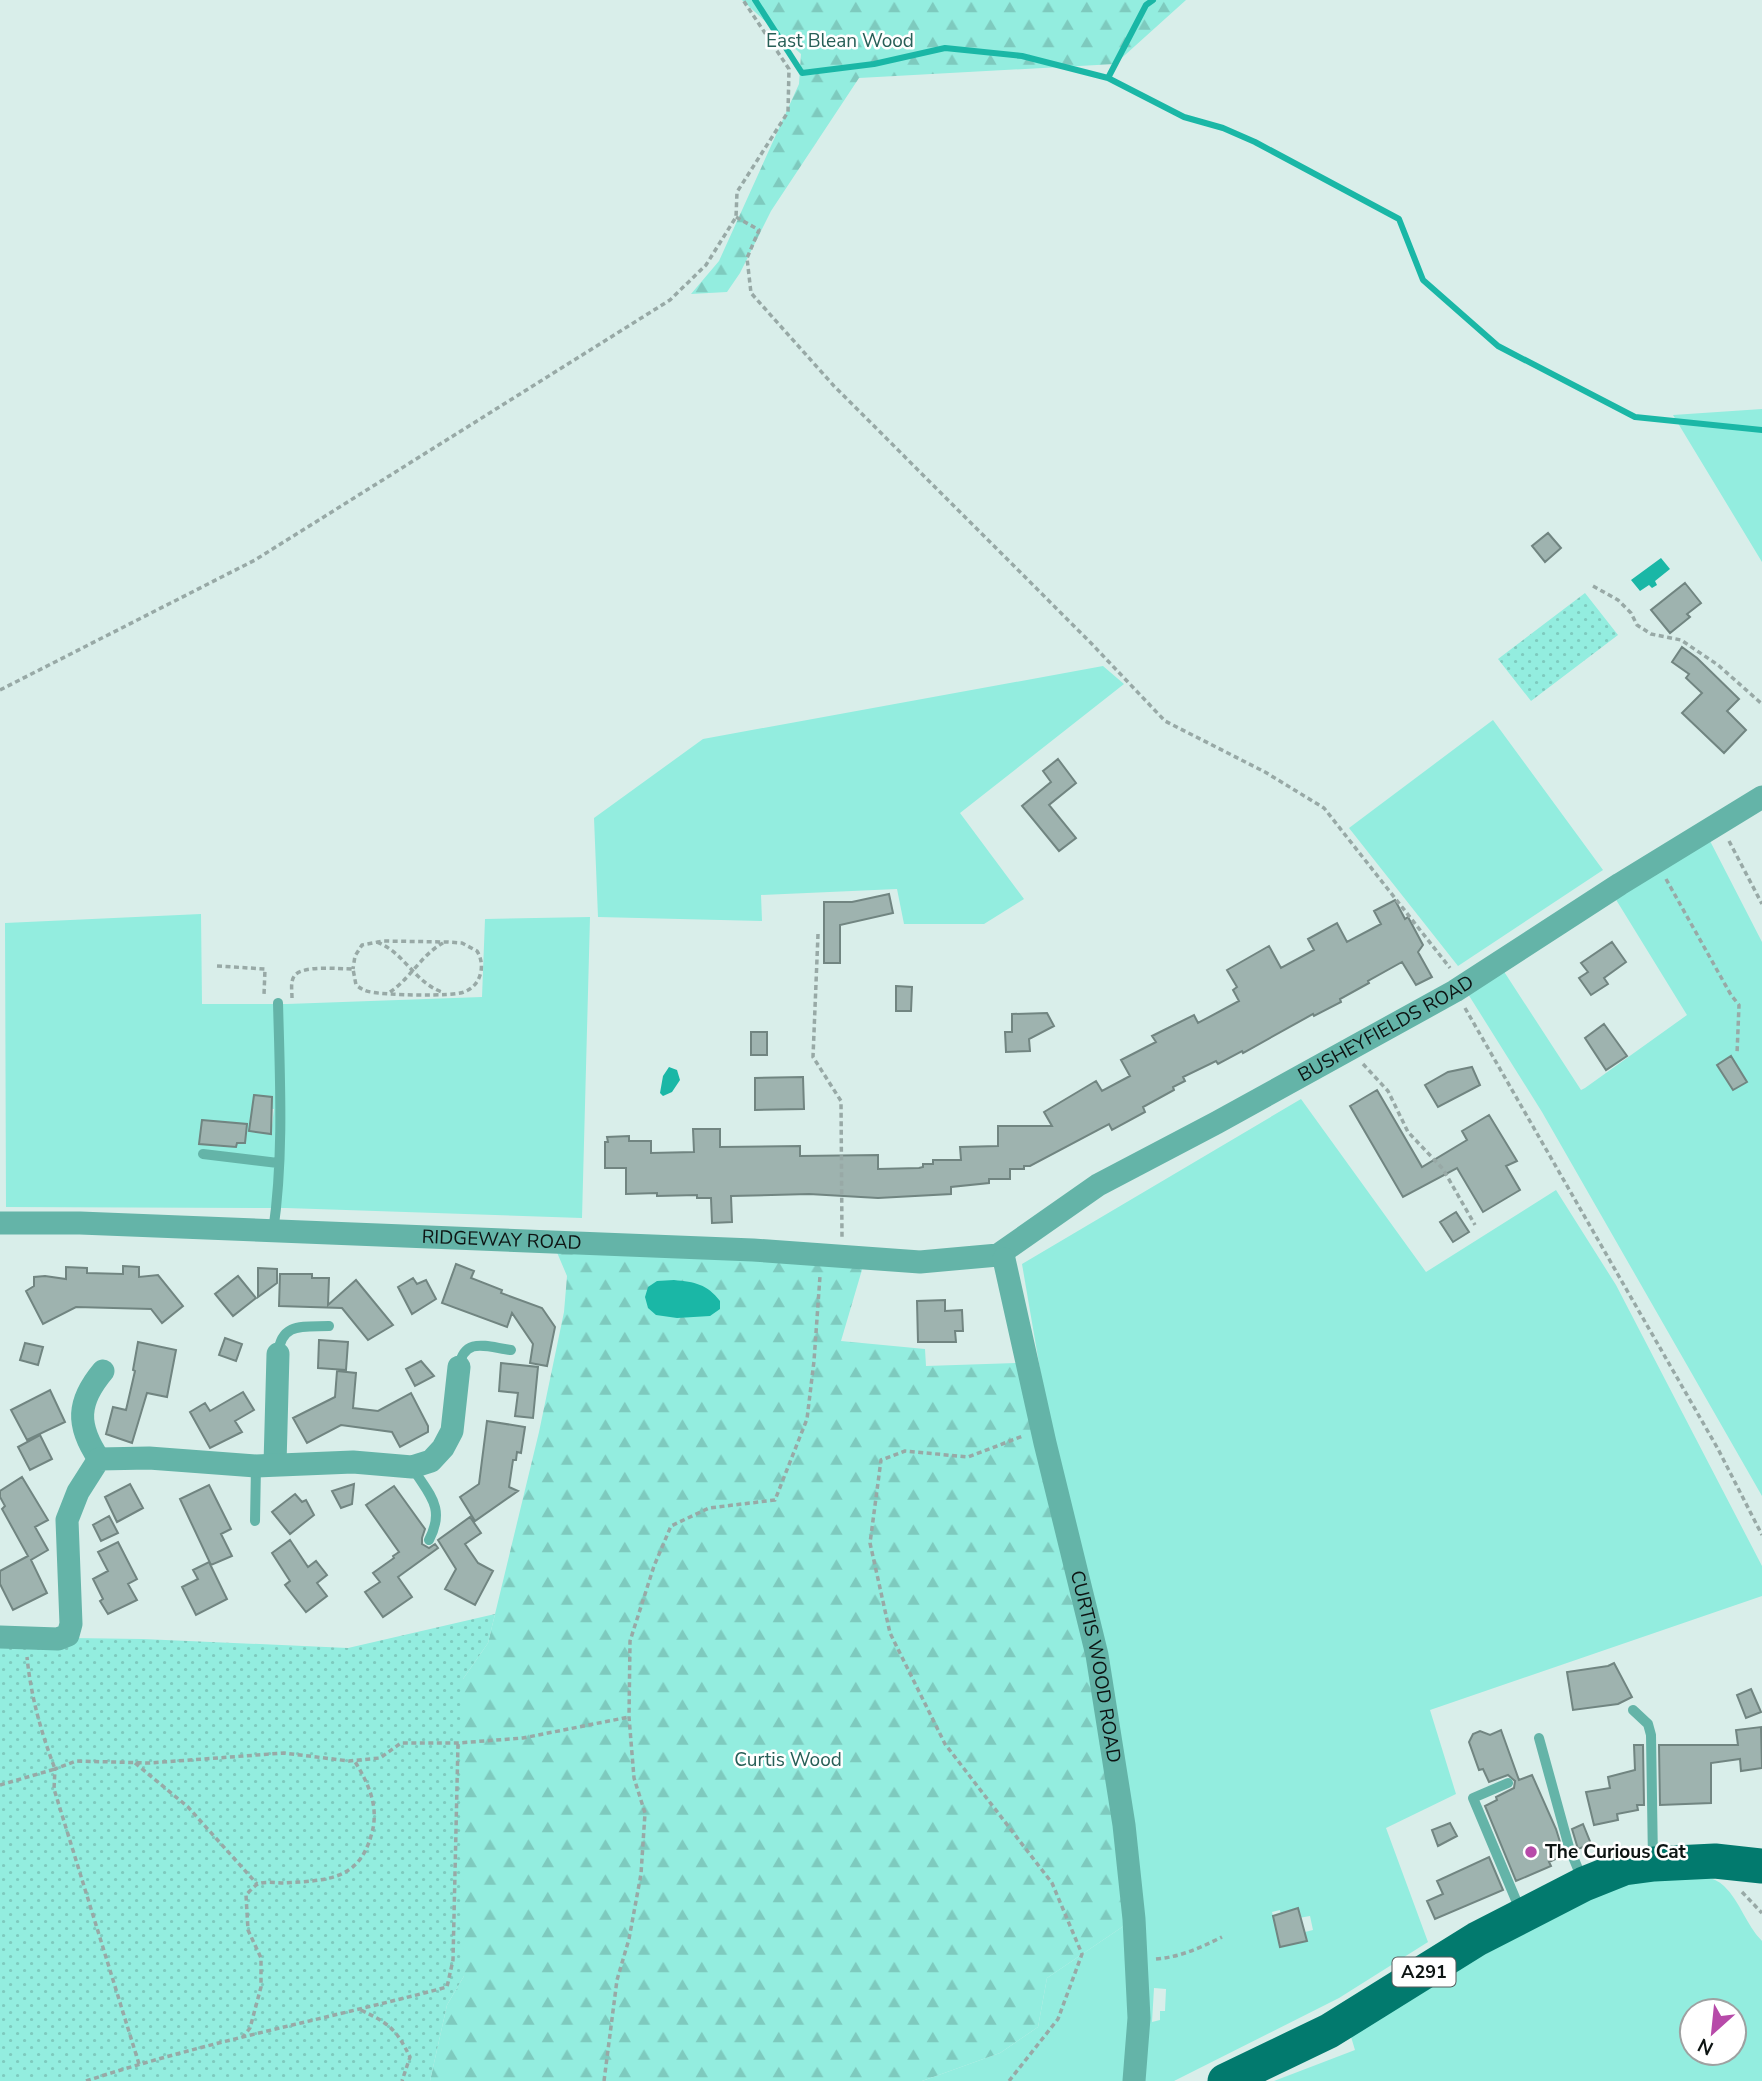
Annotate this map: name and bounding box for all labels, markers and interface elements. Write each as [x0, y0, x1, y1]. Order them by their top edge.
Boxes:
park label: East Blean Wood [766, 28, 914, 54]
street label: BUSHEYFIELDS ROAD [1293, 969, 1479, 1088]
street label: RIDGEWAY ROAD [421, 1224, 582, 1256]
street label: CURTIS WOOD ROAD [1064, 1568, 1127, 1765]
park label: Curtis Wood [734, 1747, 842, 1773]
place label: The Curious Cat [1545, 1839, 1687, 1865]
marker: The Curious Cat [1523, 1844, 1539, 1860]
road number: A291 [1392, 1958, 1456, 1986]
north arrow [1678, 1997, 1748, 2067]
text: N [1693, 2031, 1718, 2061]

